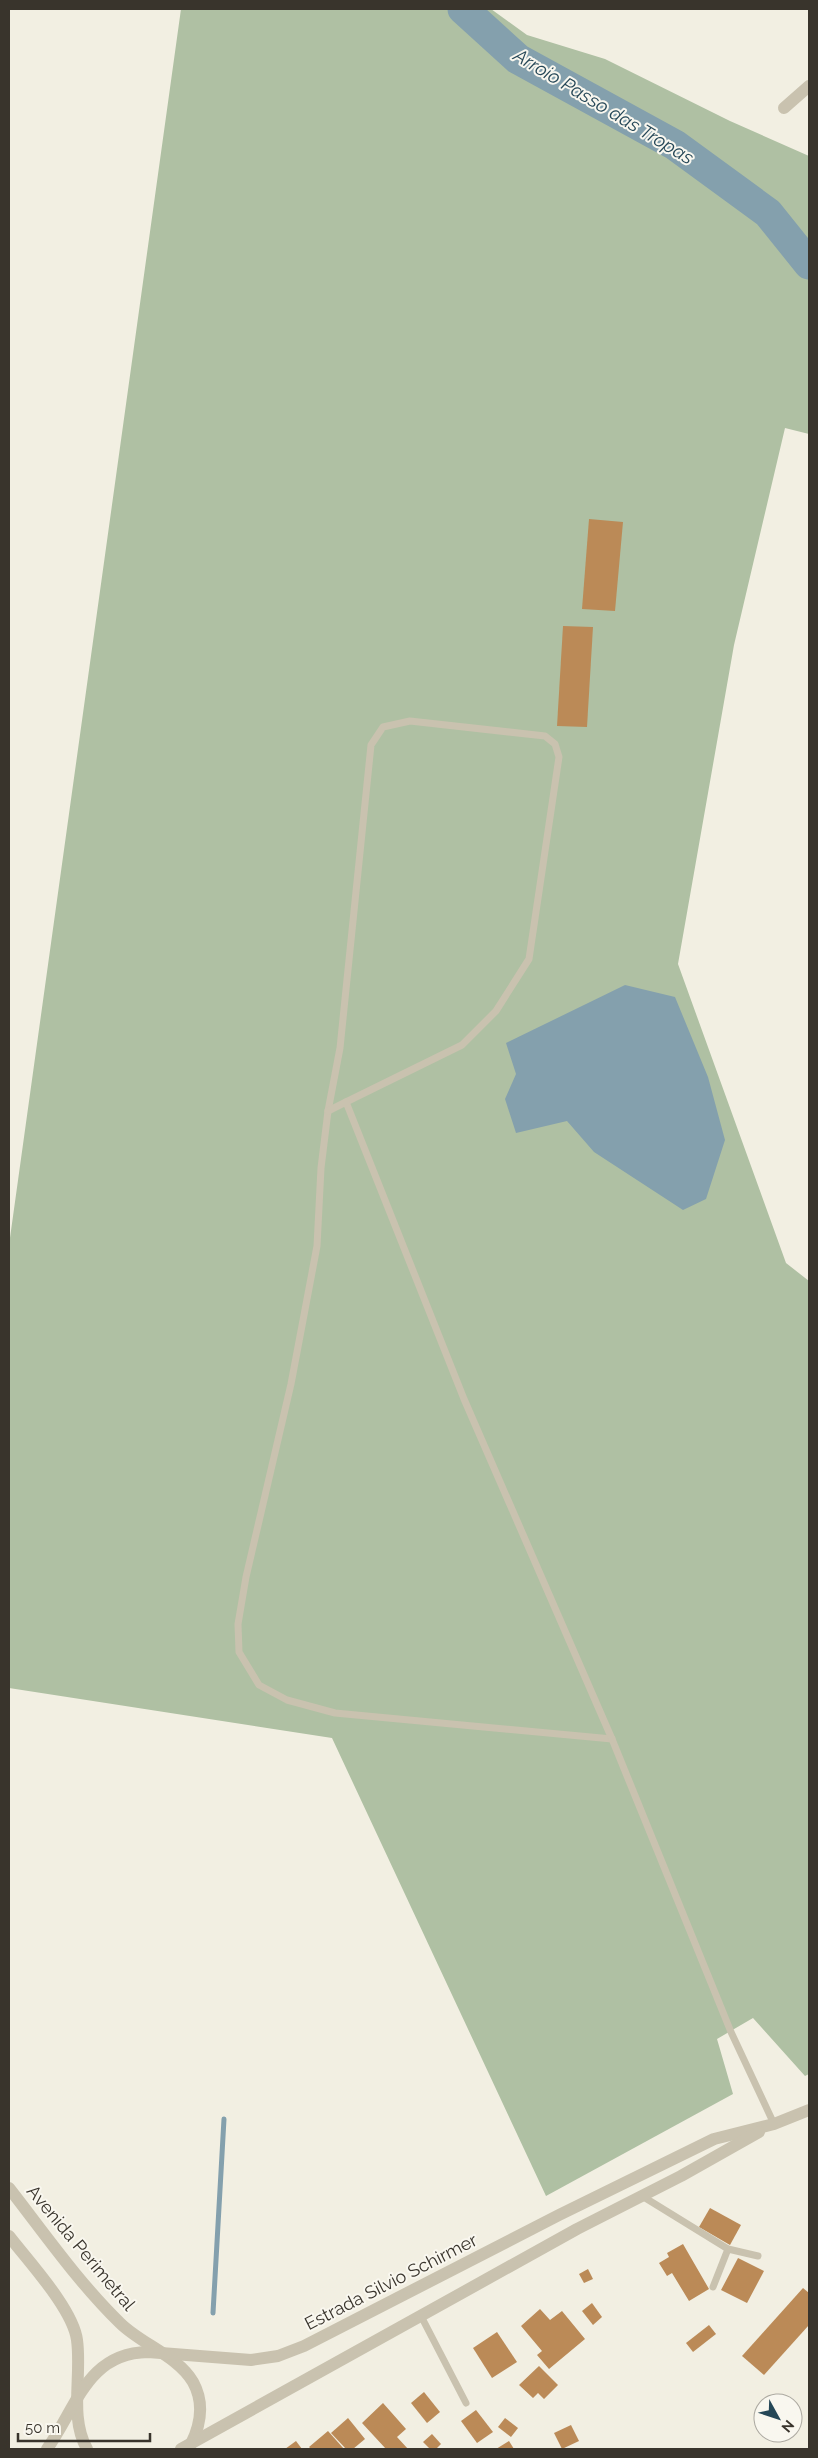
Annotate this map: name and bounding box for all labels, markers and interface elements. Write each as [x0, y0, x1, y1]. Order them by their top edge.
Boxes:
water label: Arroio Passo das Tropas [509, 43, 698, 168]
street label: Avenida Perimetral [23, 2181, 140, 2315]
street label: Estrada Silvio Schirmer [301, 2229, 481, 2334]
north arrow [753, 2393, 803, 2443]
scale bar [18, 2410, 150, 2442]
text: N [778, 2417, 798, 2436]
text: 50 m [25, 2419, 60, 2437]

